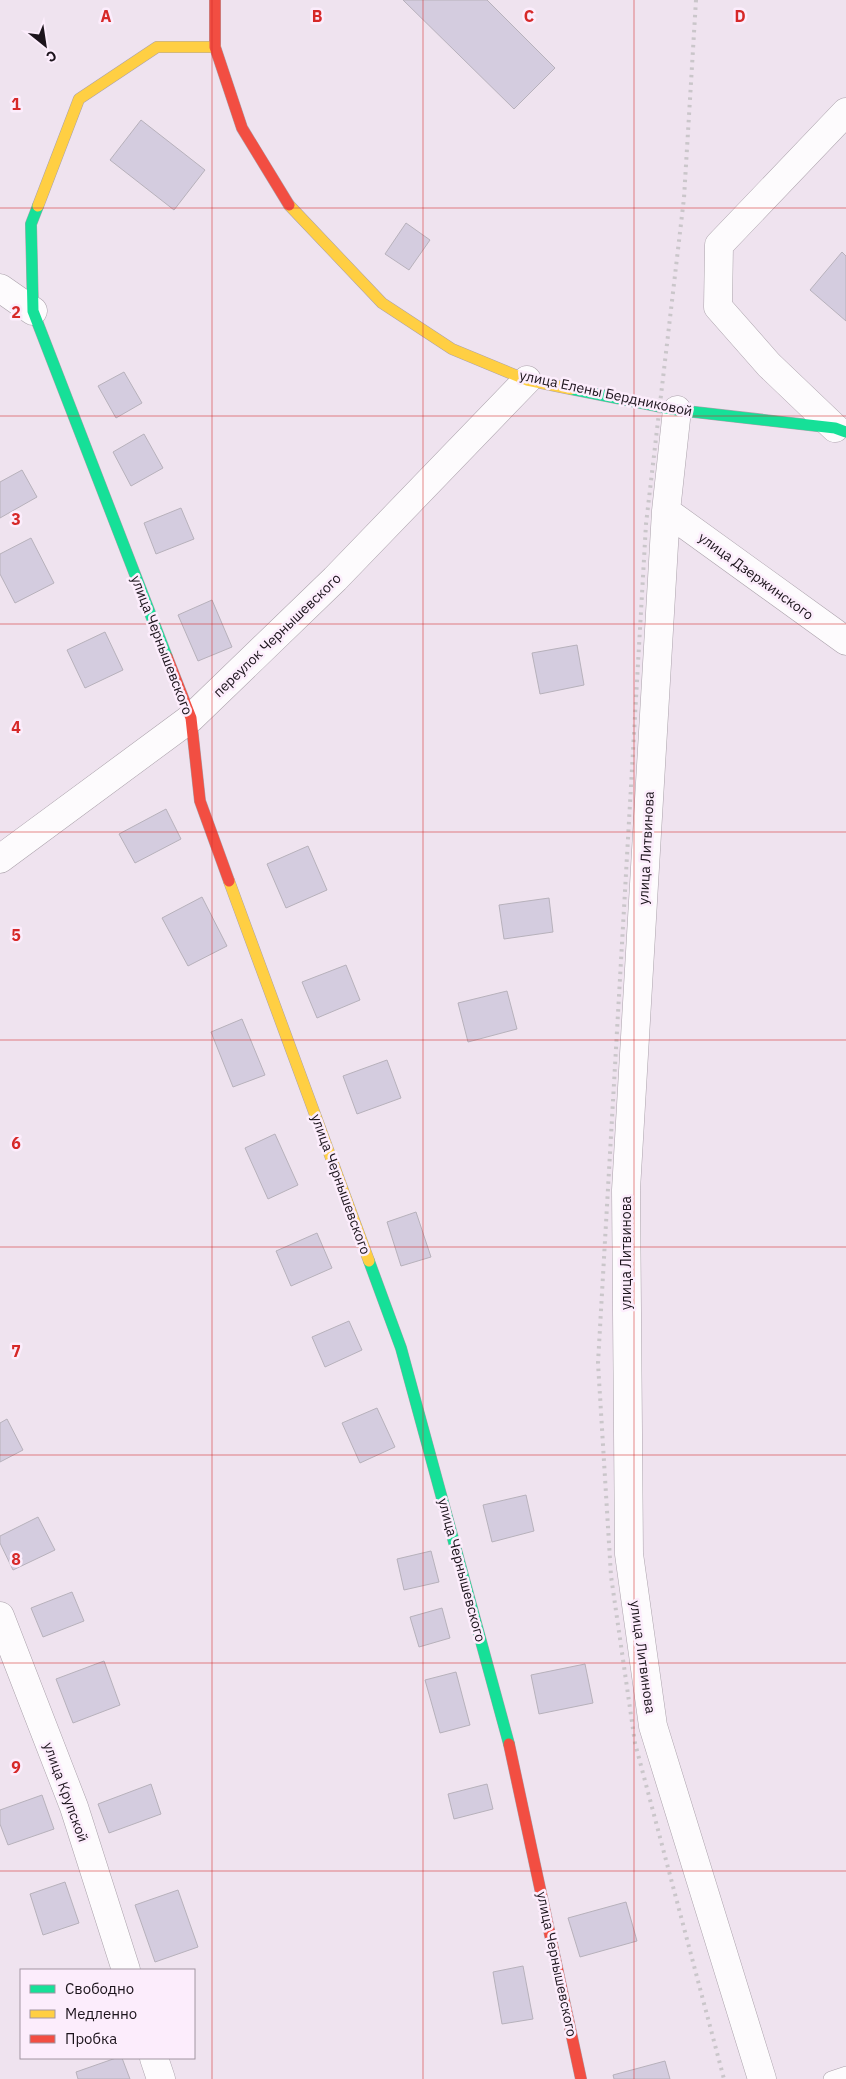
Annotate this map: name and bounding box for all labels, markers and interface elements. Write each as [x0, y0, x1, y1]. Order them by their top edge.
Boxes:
text: A [101, 6, 112, 26]
text: B [312, 6, 323, 26]
text: C [524, 6, 534, 26]
text: D [734, 6, 746, 26]
north arrow [20, 20, 70, 70]
text: С [43, 46, 60, 66]
text: 1 [11, 94, 21, 114]
text: 2 [11, 302, 21, 322]
street label: улица Елены Бердниковой [518, 366, 694, 420]
text: 3 [11, 509, 21, 529]
street label: улица Дзержинского [695, 528, 817, 624]
street label: переулок Чернышевского [209, 569, 345, 701]
street label: улица Чернышевского [127, 573, 197, 717]
text: 4 [11, 717, 21, 737]
street label: улица Литвинова [634, 790, 658, 905]
text: 5 [11, 925, 21, 945]
street label: улица Чернышевского [307, 1111, 375, 1257]
text: 6 [11, 1133, 21, 1153]
street label: улица Литвинова [617, 1196, 635, 1310]
text: 7 [11, 1341, 21, 1361]
street label: улица Чернышевского [434, 1496, 490, 1644]
text: 8 [11, 1549, 21, 1569]
street label: улица Литвинова [626, 1599, 660, 1715]
street label: улица Крупской [40, 1740, 92, 1844]
text: 9 [11, 1757, 21, 1777]
street label: улица Чернышевского [533, 1890, 581, 2038]
legend [20, 1969, 195, 2059]
text: Свободно [65, 1979, 134, 1998]
text: Медленно [65, 2004, 137, 2023]
text: Пробка [65, 2029, 117, 2048]

